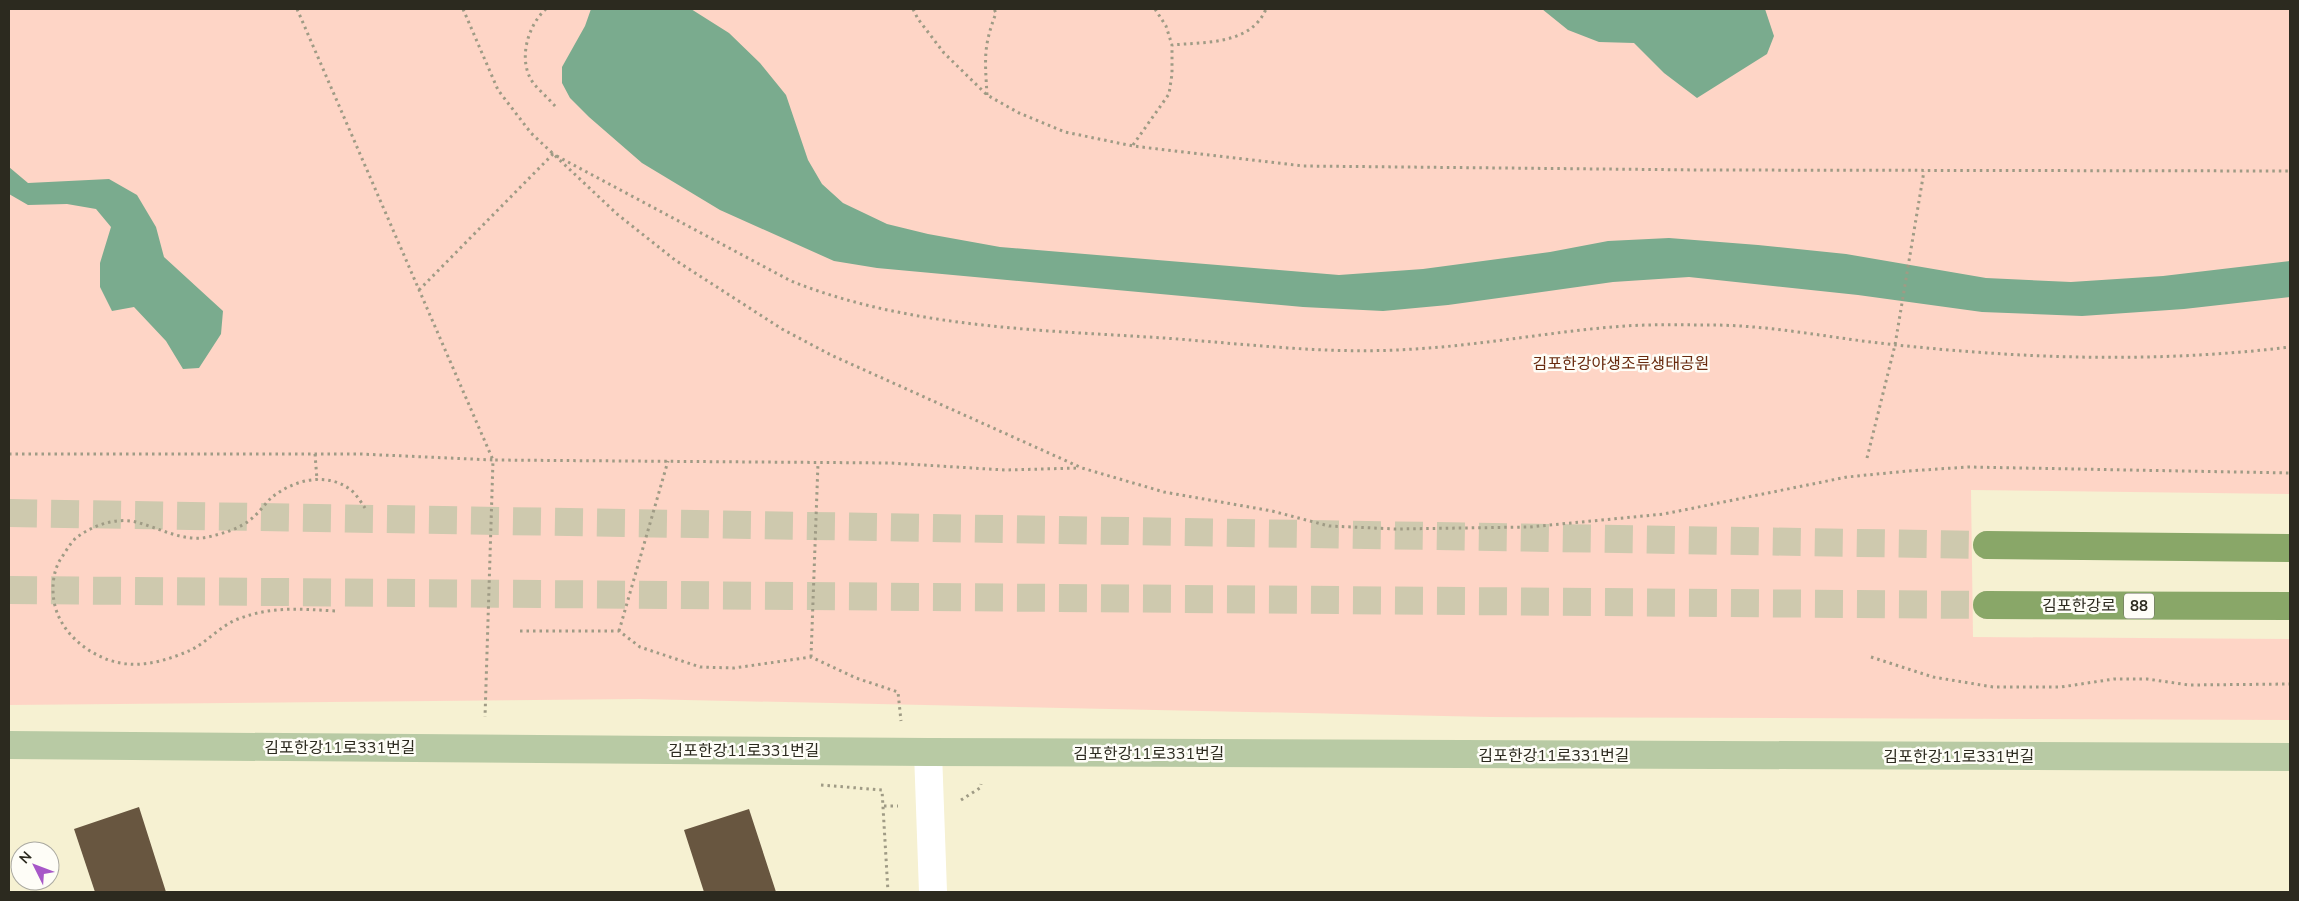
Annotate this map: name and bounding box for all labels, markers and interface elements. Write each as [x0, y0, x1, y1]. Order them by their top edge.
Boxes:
park label: 김포한강야생조류생태공원 [1533, 353, 1709, 375]
road number: 88 [2124, 594, 2154, 618]
street label: 김포한강로 [2042, 595, 2116, 617]
street label: 김포한강11로331번길 [264, 737, 416, 759]
street label: 김포한강11로331번길 [668, 740, 820, 762]
street label: 김포한강11로331번길 [1073, 743, 1225, 765]
street label: 김포한강11로331번길 [1478, 745, 1630, 767]
street label: 김포한강11로331번길 [1883, 746, 2035, 768]
north arrow [10, 841, 60, 891]
text: N [15, 847, 36, 868]

